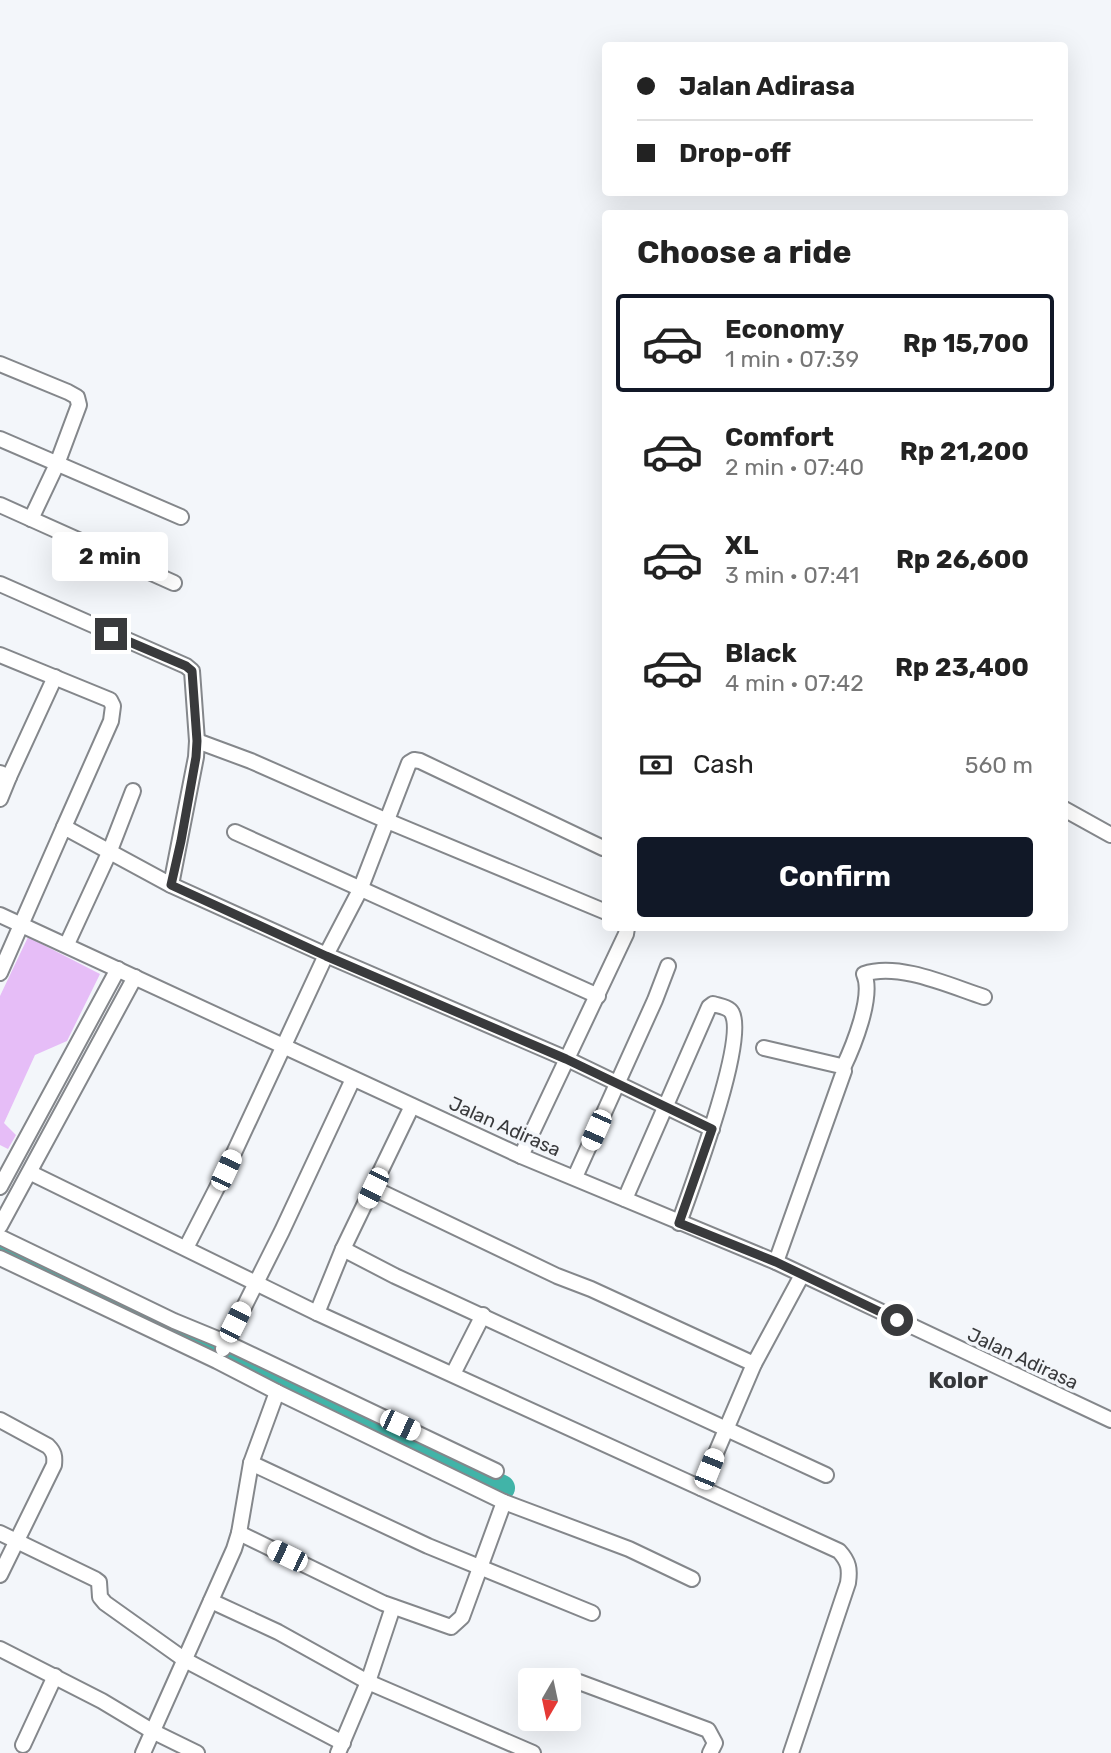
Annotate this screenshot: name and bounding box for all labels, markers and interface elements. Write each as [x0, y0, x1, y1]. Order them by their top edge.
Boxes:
text: Jalan Adirasa [679, 71, 855, 102]
text: Drop-off [679, 138, 791, 169]
text: Choose a ride [637, 233, 851, 271]
icon: car [641, 312, 704, 375]
text: Economy [725, 314, 844, 345]
text: Rp 15,700 [903, 328, 1029, 359]
text: 1 min · 07:39 [725, 345, 859, 373]
icon: car [641, 420, 704, 483]
text: Comfort [725, 422, 834, 453]
text: Rp 21,200 [900, 436, 1029, 467]
text: 2 min · 07:40 [725, 453, 864, 481]
icon: car [641, 528, 704, 591]
text: XL [725, 530, 758, 561]
callout: 2 min [53, 532, 169, 582]
text: 2 min [79, 542, 141, 570]
text: Rp 26,600 [896, 544, 1029, 575]
text: 3 min · 07:41 [725, 561, 859, 589]
route end [95, 618, 127, 650]
icon: car [641, 636, 704, 699]
text: Black [725, 638, 797, 669]
text: Rp 23,400 [895, 652, 1029, 683]
text: 4 min · 07:42 [725, 669, 864, 697]
icon: cash [637, 746, 675, 784]
text: Cash [693, 749, 754, 780]
text: 560 m [965, 751, 1033, 779]
button: Confirm [637, 837, 1033, 917]
street label: Jalan Adirasa [446, 1092, 564, 1161]
car [578, 1107, 615, 1153]
car [208, 1147, 245, 1193]
car [355, 1165, 392, 1211]
car [217, 1299, 254, 1345]
route start [881, 1304, 913, 1336]
street label: Jalan Adirasa [964, 1323, 1082, 1394]
district label: Kolor [928, 1366, 988, 1394]
car [377, 1407, 424, 1443]
car [692, 1446, 727, 1492]
car [264, 1537, 311, 1575]
north arrow [518, 1668, 581, 1731]
map controls [518, 1668, 581, 1731]

